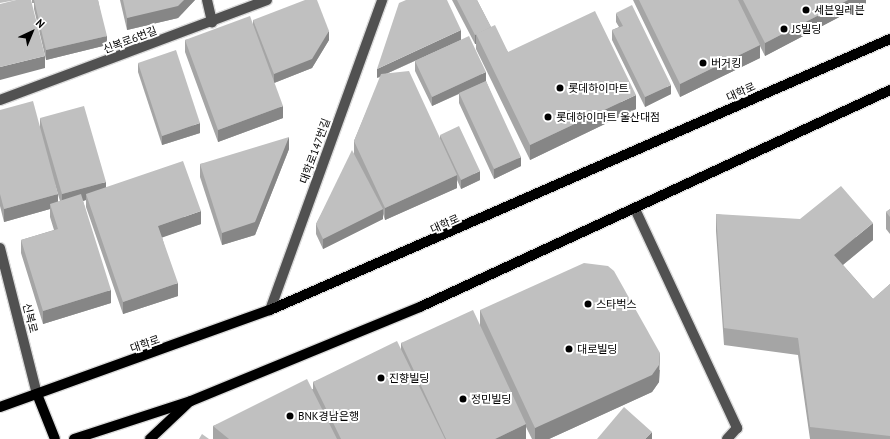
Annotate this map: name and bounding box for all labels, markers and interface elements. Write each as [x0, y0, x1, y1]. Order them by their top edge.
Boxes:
place label: 세븐일레븐 [814, 3, 865, 17]
marker: 세븐일레븐 [801, 5, 811, 15]
north arrow [12, 12, 52, 52]
text: N [33, 16, 48, 31]
place label: JS빌딩 [792, 22, 821, 36]
street label: 신복로6번길 [101, 24, 159, 56]
marker: JS빌딩 [779, 24, 789, 34]
place label: 버거킹 [711, 56, 741, 70]
marker: 버거킹 [698, 58, 708, 68]
street label: 대학로 [724, 80, 758, 104]
place label: 롯데하이마트 [568, 81, 629, 95]
marker: 롯데하이마트 [555, 83, 565, 93]
place label: 롯데하이마트 울산대점 [556, 110, 660, 124]
marker: 롯데하이마트 울산대점 [543, 112, 553, 122]
street label: 대학로147번길 [297, 117, 333, 185]
street label: 대학로 [428, 212, 462, 236]
place label: 스타벅스 [596, 297, 636, 311]
marker: 스타벅스 [583, 299, 593, 309]
street label: 신복로 [20, 302, 40, 334]
street label: 대학로 [128, 333, 162, 355]
place label: 대로빌딩 [577, 342, 617, 356]
marker: 대로빌딩 [564, 344, 574, 354]
place label: 진향빌딩 [389, 371, 429, 385]
marker: 진향빌딩 [376, 373, 386, 383]
place label: 정민빌딩 [471, 392, 511, 406]
marker: 정민빌딩 [458, 394, 468, 404]
place label: BNK경남은행 [298, 409, 359, 423]
marker: BNK경남은행 [285, 411, 295, 421]

